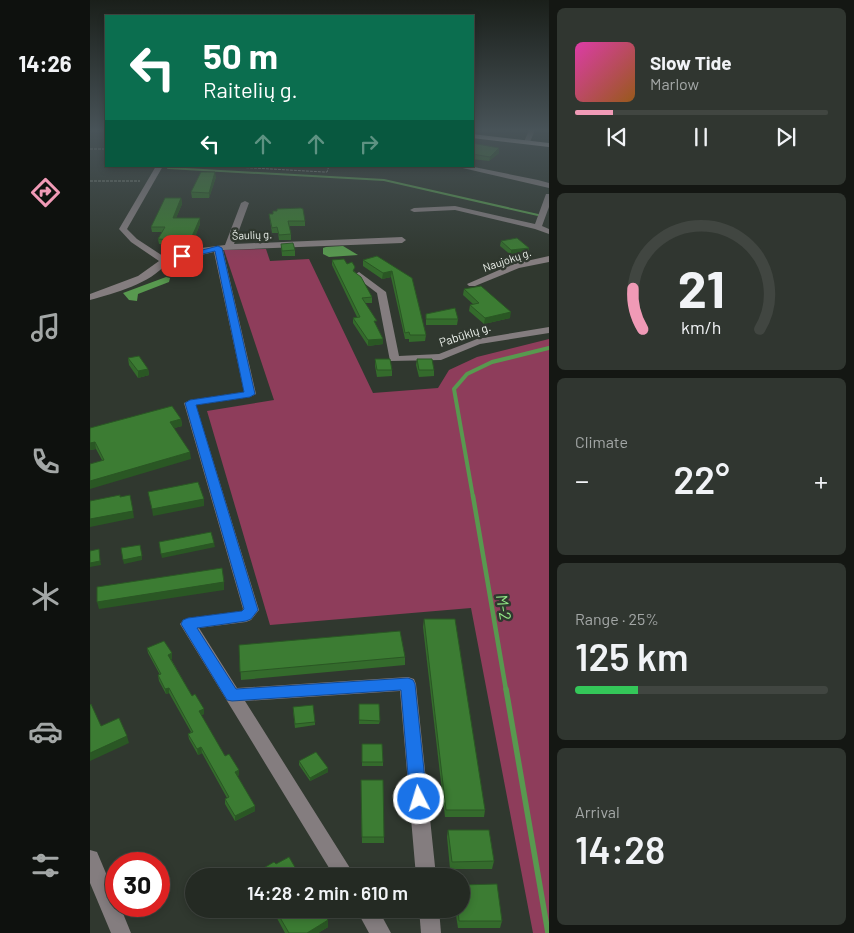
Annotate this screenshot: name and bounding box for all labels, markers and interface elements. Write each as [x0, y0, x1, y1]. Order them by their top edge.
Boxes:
text: 50 m [203, 34, 278, 76]
icon: left [120, 35, 185, 100]
text: 14:26 [18, 50, 72, 76]
text: Slow Tide [650, 51, 732, 74]
text: Marlow [650, 74, 699, 93]
text: Raitelių g. [203, 76, 298, 102]
icon: previous [603, 123, 631, 151]
icon: pause [687, 123, 715, 151]
icon: next [772, 123, 800, 151]
icon: left [196, 130, 224, 158]
icon: ahead [249, 130, 277, 158]
icon: ahead [302, 130, 330, 158]
icon: right [355, 130, 383, 158]
icon: directions [28, 175, 63, 210]
street label: Šaulių g. [232, 227, 272, 242]
pin [161, 235, 203, 277]
icon: arrive [168, 242, 196, 270]
street label: Naujokų g. [481, 245, 533, 274]
text: 21 [678, 256, 725, 318]
icon: music [28, 310, 63, 345]
text: km/h [681, 316, 722, 338]
street label: Pabūklų g. [437, 319, 492, 349]
text: Climate [575, 432, 628, 451]
icon: phone [28, 444, 63, 479]
text: 22° [673, 456, 730, 502]
text: − [575, 463, 589, 497]
text: + [814, 463, 828, 497]
icon: climate [28, 579, 63, 614]
water label: M-2 [493, 593, 516, 621]
text: Range · 25% [575, 609, 659, 628]
text: 125 km [575, 633, 688, 679]
icon: car [28, 714, 63, 749]
position arrow [392, 772, 444, 824]
text: Arrival [575, 802, 620, 821]
text: 14:28 [575, 826, 665, 872]
icon: filters [28, 848, 63, 883]
speed limit sign: 30 [105, 852, 170, 917]
text: 14:28 · 2 min · 610 m [247, 881, 408, 904]

